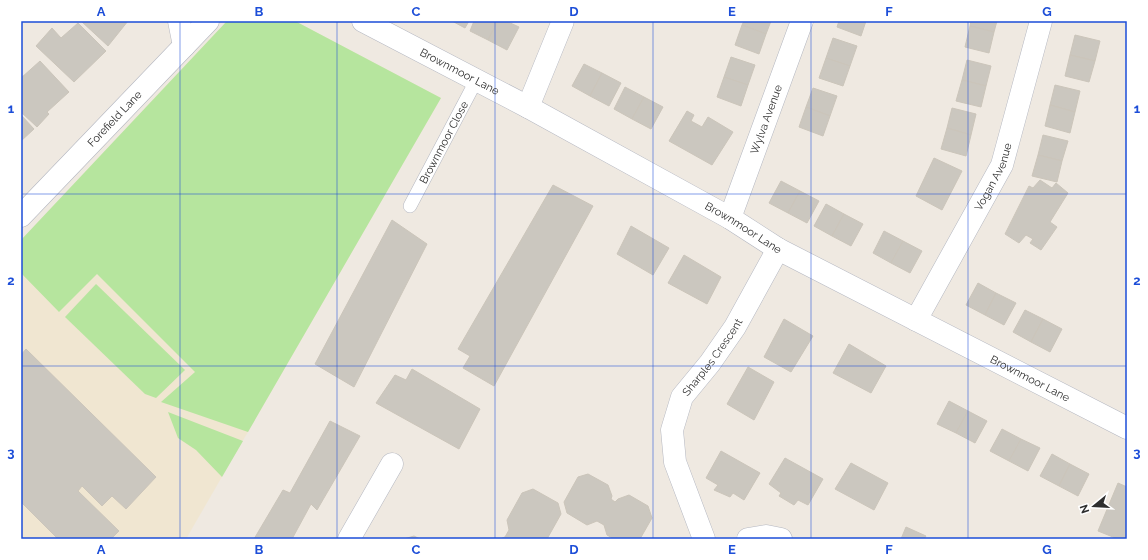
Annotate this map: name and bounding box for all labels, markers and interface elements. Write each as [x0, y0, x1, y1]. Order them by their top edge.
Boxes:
text: A [97, 4, 106, 19]
text: B [255, 4, 264, 19]
text: C [412, 4, 421, 19]
text: D [569, 4, 579, 19]
text: E [728, 4, 736, 19]
text: F [885, 4, 893, 19]
text: G [1042, 4, 1052, 19]
street label: Brownmoor Lane [418, 46, 502, 98]
street label: Wylva Avenue [748, 83, 785, 156]
street label: Forefield Lane [85, 88, 145, 150]
street label: Brownmoor Close [417, 99, 471, 186]
text: 1 [8, 101, 15, 116]
text: 1 [1134, 101, 1141, 116]
street label: Vogan Avenue [972, 141, 1015, 213]
street label: Brownmoor Lane [703, 200, 784, 257]
text: 2 [7, 273, 15, 288]
text: 2 [1133, 273, 1141, 288]
street label: Sharples Crescent [680, 316, 745, 399]
street label: Brownmoor Lane [988, 353, 1072, 405]
text: 3 [7, 445, 15, 460]
text: 3 [1133, 445, 1141, 460]
north arrow [1074, 486, 1114, 526]
text: N [1077, 503, 1092, 515]
text: A [97, 542, 106, 557]
text: B [255, 542, 264, 557]
text: C [412, 542, 421, 557]
text: D [569, 542, 579, 557]
text: E [728, 542, 736, 557]
text: F [885, 542, 893, 557]
text: G [1042, 542, 1052, 557]

